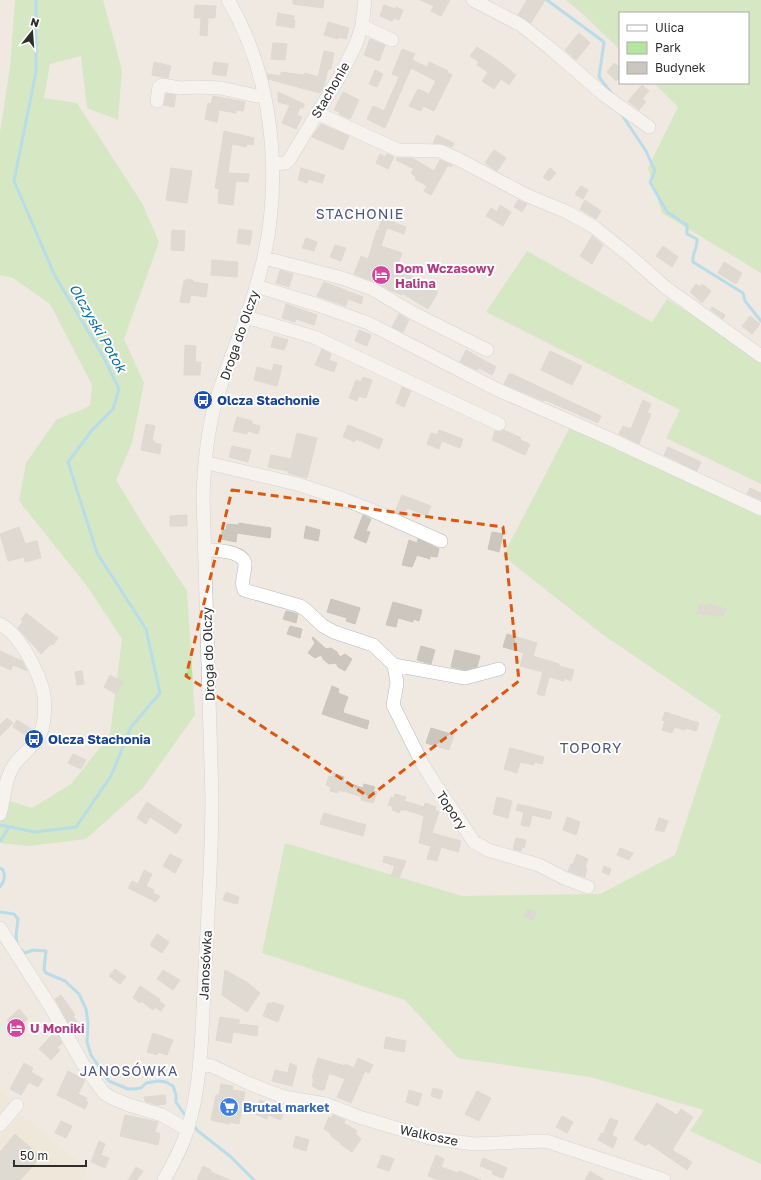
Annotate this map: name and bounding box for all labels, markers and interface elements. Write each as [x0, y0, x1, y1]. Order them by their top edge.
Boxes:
north arrow [12, 12, 52, 52]
legend [619, 12, 749, 84]
text: N [29, 15, 41, 29]
text: Ulica [655, 20, 684, 35]
text: Park [655, 40, 681, 55]
street label: Stachonie [307, 59, 353, 121]
text: Budynek [655, 60, 706, 75]
district label: STACHONIE [316, 205, 404, 222]
place label: Dom Wczasowy Halina [395, 260, 495, 291]
hotel icon: Dom Wczasowy Halina [370, 264, 392, 286]
water label: Olczyski Potok [66, 280, 132, 377]
street label: Droga do Olczy [216, 287, 262, 382]
bus stop icon: Olcza Stachonie [192, 389, 214, 411]
place label: Olcza Stachonie [217, 392, 320, 408]
street label: Droga do Olczy [198, 606, 218, 701]
bus stop icon: Olcza Stachonia [23, 728, 45, 750]
place label: Olcza Stachonia [48, 731, 151, 747]
district label: TOPORY [560, 739, 622, 756]
street label: Topory [433, 788, 471, 833]
street label: Janosówka [195, 930, 215, 1000]
hotel icon: U Moniki [5, 1017, 27, 1039]
place label: U Moniki [30, 1020, 85, 1036]
district label: JANOSÓWKA [80, 1062, 178, 1079]
supermarket icon: Brutal market [218, 1096, 240, 1118]
place label: Brutal market [243, 1099, 329, 1115]
street label: Walkosze [398, 1121, 460, 1149]
scale bar [14, 1142, 86, 1168]
text: 50 m [20, 1148, 48, 1163]

